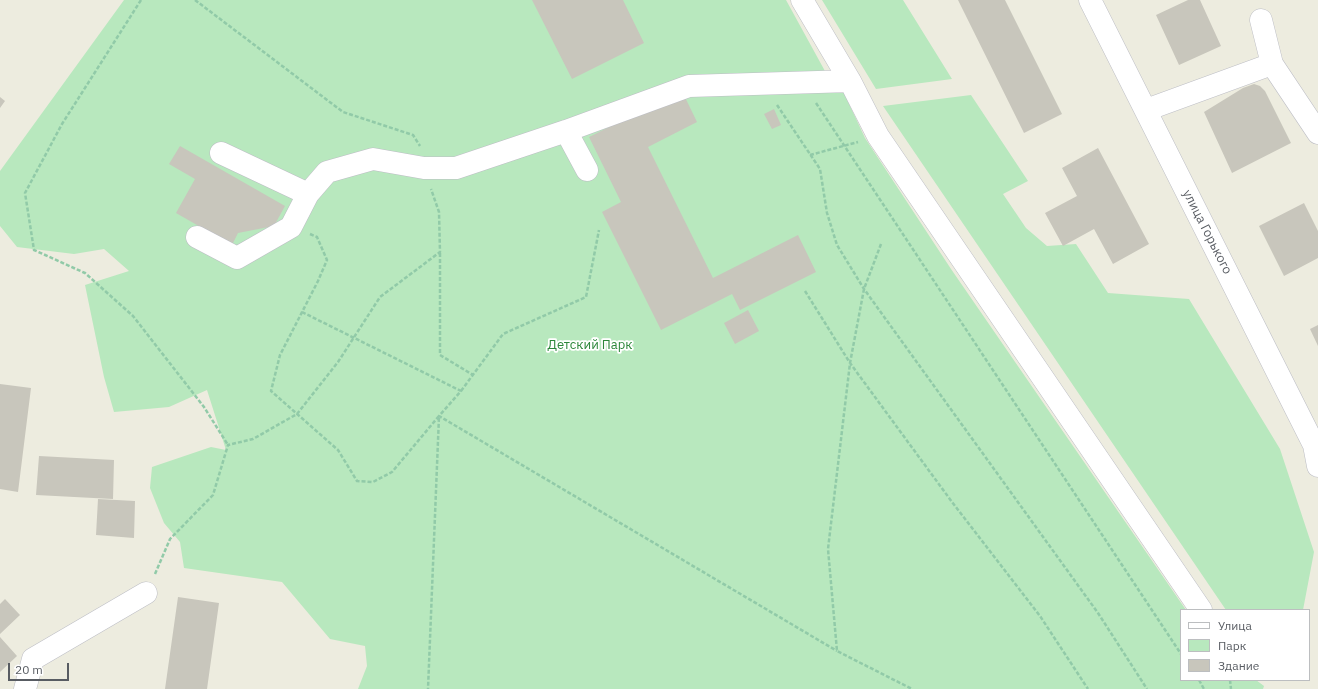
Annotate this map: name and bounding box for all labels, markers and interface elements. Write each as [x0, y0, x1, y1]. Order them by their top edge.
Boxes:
street label: улица Горького [1179, 187, 1235, 277]
park label: Детский Парк [548, 337, 632, 353]
legend [1180, 609, 1310, 681]
text: Улица [1218, 618, 1252, 633]
text: Парк [1218, 638, 1246, 653]
scale bar [10, 655, 71, 681]
text: Здание [1218, 658, 1259, 673]
text: 20 m [15, 662, 43, 677]

